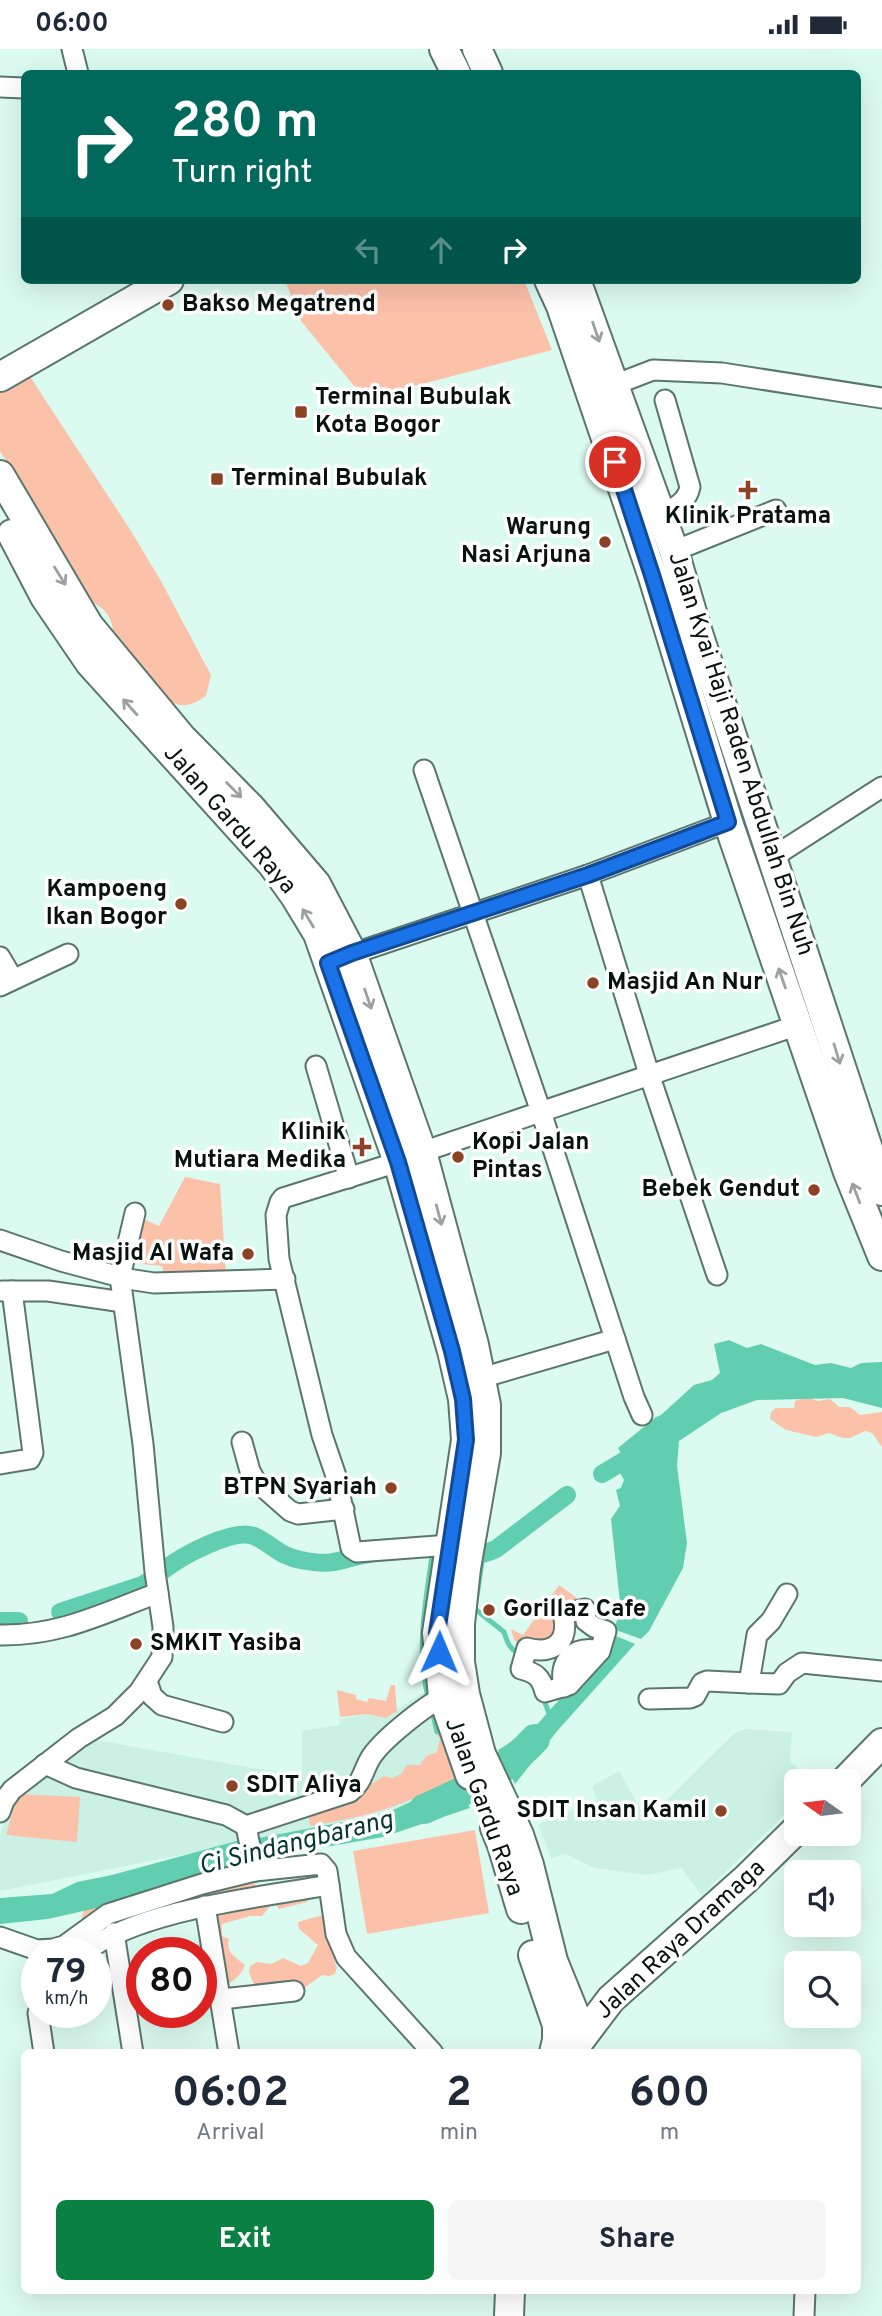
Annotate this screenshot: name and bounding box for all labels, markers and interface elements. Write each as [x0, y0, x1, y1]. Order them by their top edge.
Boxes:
text: 06:00 [35, 8, 109, 41]
text: 280 m [171, 93, 318, 155]
icon: right [56, 98, 147, 189]
text: Turn right [171, 154, 313, 194]
icon: left [349, 231, 387, 269]
icon: ahead [422, 231, 460, 269]
icon: right [495, 231, 533, 269]
place label: Bakso Megatrend [182, 290, 376, 320]
marker: Bakso Megatrend [160, 297, 176, 313]
one-way arrow [591, 321, 603, 343]
place label: Terminal Bubulak Kota Bogor [315, 383, 512, 441]
marker: Terminal Bubulak Kota Bogor [293, 404, 309, 420]
pin [585, 432, 645, 492]
icon: arrive [596, 443, 634, 481]
place label: Terminal Bubulak [231, 464, 428, 494]
marker: Terminal Bubulak [209, 471, 225, 487]
marker: Klinik Pratama [738, 480, 758, 500]
place label: Klinik Pratama [665, 502, 831, 532]
place label: Warung Nasi Arjuna [461, 513, 591, 571]
marker: Warung Nasi Arjuna [597, 534, 613, 550]
street label: Jalan Kyai Haji Raden Abdullah Bin Nuh [660, 548, 820, 960]
one-way arrow [53, 566, 67, 586]
one-way arrow [122, 698, 138, 716]
street label: Jalan Gardu Raya [156, 739, 302, 901]
one-way arrow [225, 781, 242, 798]
place label: Kampoeng Ikan Bogor [46, 875, 167, 933]
marker: Kampoeng Ikan Bogor [173, 896, 189, 912]
one-way arrow [301, 908, 315, 928]
place label: Masjid An Nur [607, 968, 763, 998]
one-way arrow [775, 968, 787, 990]
marker: Masjid An Nur [585, 975, 601, 991]
one-way arrow [363, 988, 375, 1010]
one-way arrow [831, 1043, 844, 1065]
place label: Klinik Mutiara Medika [174, 1118, 346, 1176]
place label: Kopi Jalan Pintas [472, 1128, 589, 1186]
marker: Klinik Mutiara Medika [352, 1137, 372, 1157]
marker: Kopi Jalan Pintas [450, 1149, 466, 1165]
place label: Bebek Gendut [642, 1175, 800, 1205]
marker: Bebek Gendut [806, 1182, 822, 1198]
one-way arrow [849, 1183, 862, 1205]
one-way arrow [433, 1204, 446, 1226]
place label: Masjid Al Wafa [72, 1239, 234, 1269]
marker: Masjid Al Wafa [240, 1246, 256, 1262]
place label: BTPN Syariah [223, 1473, 377, 1503]
marker: BTPN Syariah [383, 1480, 399, 1496]
place label: Gorillaz Cafe [503, 1595, 646, 1625]
marker: Gorillaz Cafe [481, 1602, 497, 1618]
position arrow [402, 1615, 476, 1689]
place label: SMKIT Yasiba [150, 1629, 302, 1659]
marker: SMKIT Yasiba [128, 1636, 144, 1652]
street label: Jalan Gardu Raya [437, 1714, 529, 1900]
north arrow [784, 1769, 861, 1846]
map controls [784, 1769, 861, 2028]
place label: SDIT Aliya [246, 1771, 362, 1801]
marker: SDIT Aliya [224, 1778, 240, 1794]
place label: SDIT Insan Kamil [517, 1796, 707, 1826]
marker: SDIT Insan Kamil [713, 1803, 729, 1819]
water label: Ci Sindangbarang [196, 1804, 397, 1884]
street label: Jalan Raya Dramaga [590, 1854, 772, 2026]
button: sound [784, 1860, 861, 1937]
speed limit sign: 80 [126, 1937, 217, 2028]
text: 79 [46, 1951, 87, 1995]
button: search [784, 1951, 861, 2028]
text: km/h [45, 1988, 88, 2011]
text: 06:02 [172, 2068, 289, 2121]
text: 2 [446, 2068, 472, 2121]
text: 600 [629, 2068, 710, 2121]
text: Arrival [196, 2119, 265, 2148]
text: min [440, 2119, 478, 2148]
text: m [660, 2119, 679, 2148]
button: Exit [56, 2200, 434, 2280]
button: Share [448, 2200, 826, 2280]

